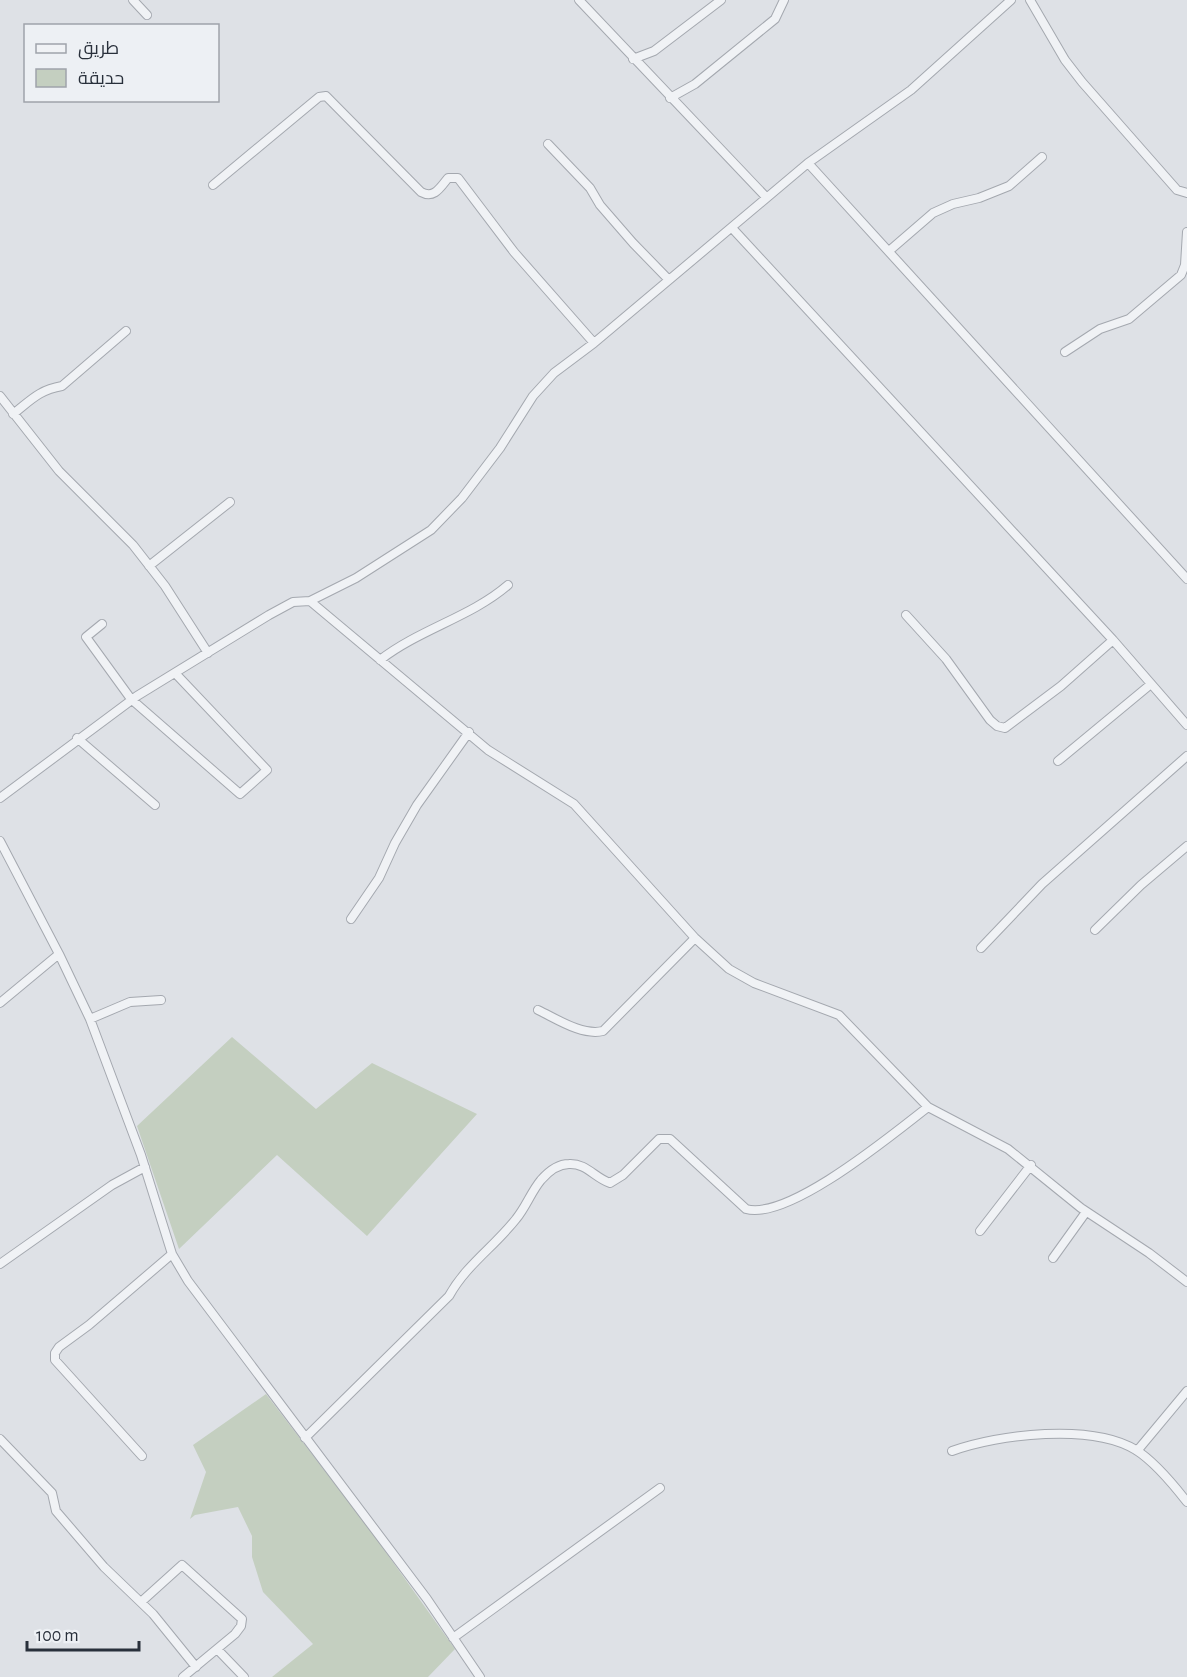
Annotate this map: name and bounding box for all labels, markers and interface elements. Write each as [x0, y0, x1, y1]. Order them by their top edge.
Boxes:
legend [24, 24, 219, 102]
text: طريق [78, 40, 119, 60]
text: حديقة [78, 70, 124, 88]
scale bar [27, 1614, 140, 1652]
text: 100 m [36, 1627, 79, 1645]

